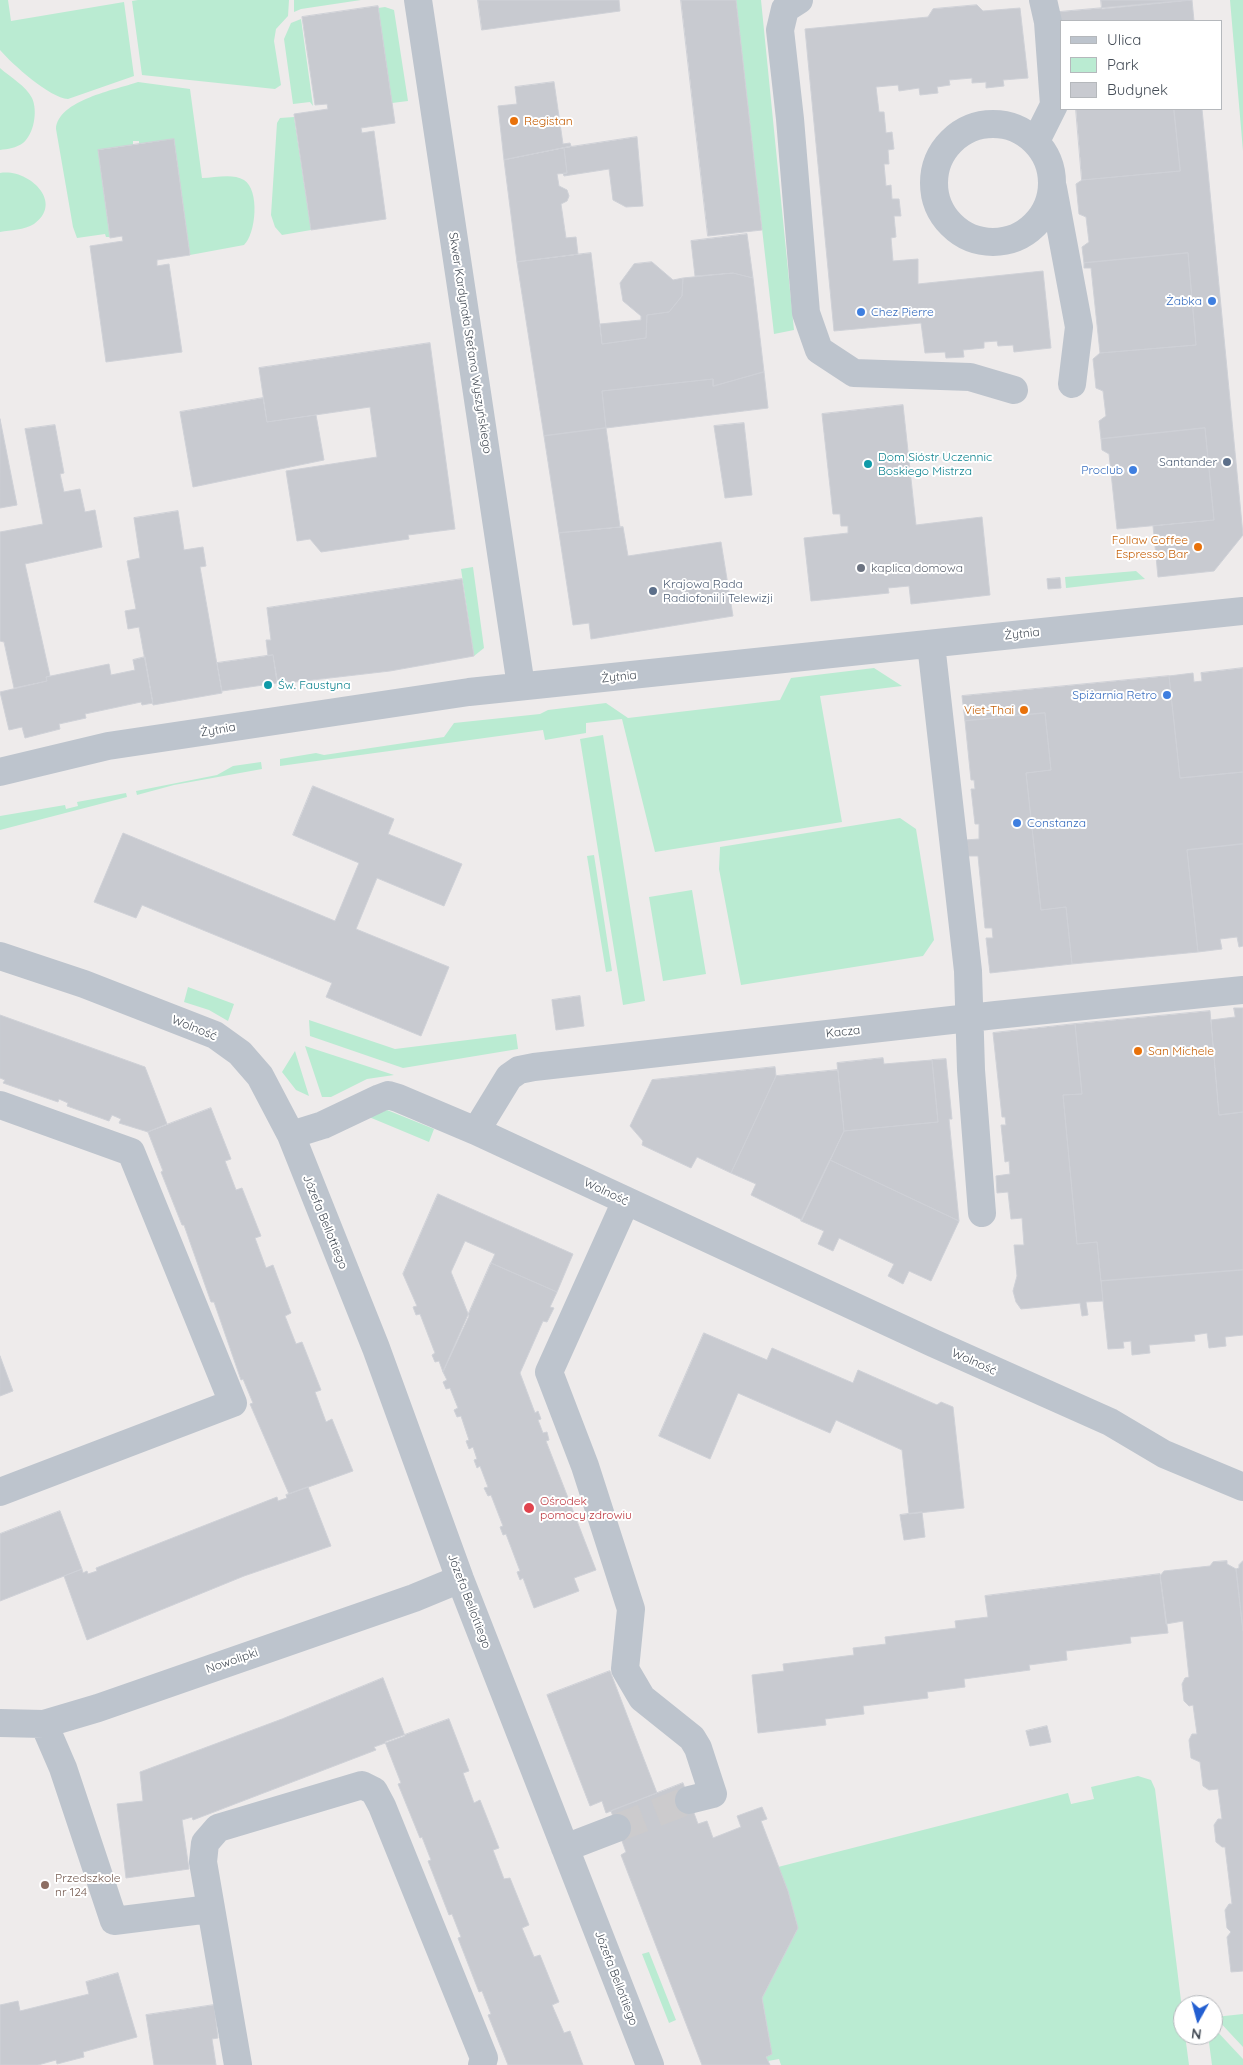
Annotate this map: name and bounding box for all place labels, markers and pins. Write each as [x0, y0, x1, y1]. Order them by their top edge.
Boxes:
place label: Registan [524, 114, 573, 128]
marker: Registan [508, 115, 520, 127]
place label: Żabka [1166, 294, 1202, 308]
marker: Żabka [1206, 295, 1218, 307]
place label: Chez Pierre [871, 305, 934, 319]
marker: Chez Pierre [855, 306, 867, 318]
place label: Dom Sióstr Uczennic Boskiego Mistrza [878, 450, 992, 478]
place label: Santander [1159, 455, 1217, 469]
marker: Santander [1221, 456, 1233, 468]
marker: Dom Sióstr Uczennic Boskiego Mistrza [862, 458, 874, 470]
place label: Proclub [1081, 463, 1123, 477]
marker: Proclub [1127, 464, 1139, 476]
place label: Follaw Coffee Espresso Bar [1112, 533, 1188, 561]
marker: Follaw Coffee Espresso Bar [1192, 541, 1204, 553]
place label: kaplica domowa [871, 561, 963, 575]
marker: kaplica domowa [855, 562, 867, 574]
place label: Krajowa Rada Radiofonii i Telewizji [663, 577, 773, 605]
marker: Krajowa Rada Radiofonii i Telewizji [647, 585, 659, 597]
place label: Św. Faustyna [278, 678, 350, 692]
marker: Św. Faustyna [262, 679, 274, 691]
place label: Spiżarnia Retro [1072, 688, 1157, 702]
marker: Spiżarnia Retro [1161, 689, 1173, 701]
place label: Viet-Thai [964, 703, 1014, 717]
marker: Viet-Thai [1018, 704, 1030, 716]
place label: Constanza [1027, 816, 1086, 830]
marker: Constanza [1011, 817, 1023, 829]
place label: San Michele [1148, 1044, 1214, 1058]
marker: San Michele [1132, 1045, 1144, 1057]
place label: Ośrodek pomocy zdrowiu [540, 1494, 632, 1522]
marker: Ośrodek pomocy zdrowiu [522, 1501, 536, 1515]
place label: Przedszkole nr 124 [55, 1871, 121, 1899]
marker: Przedszkole nr 124 [39, 1879, 51, 1891]

